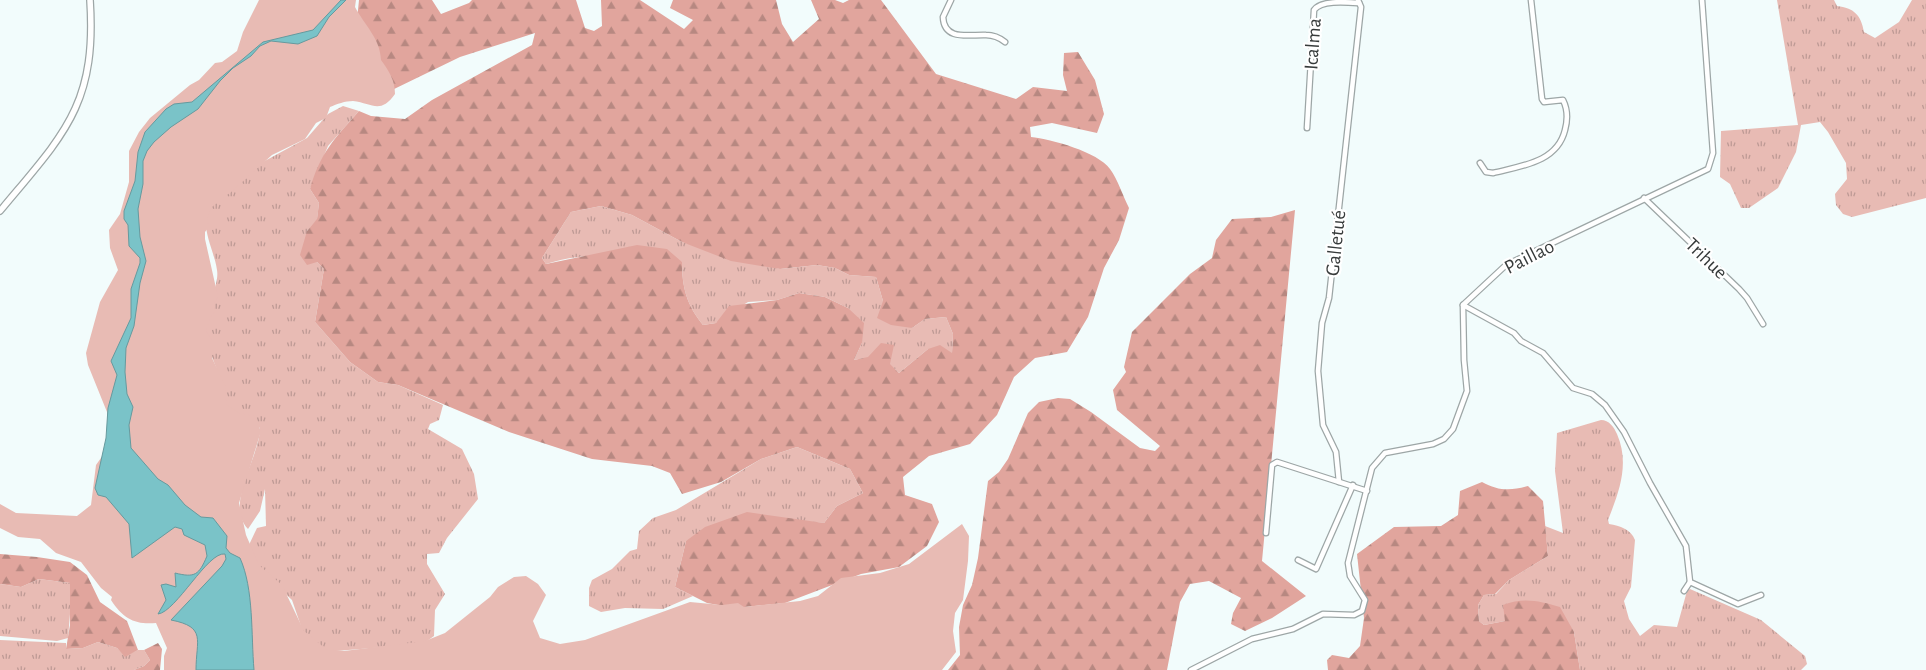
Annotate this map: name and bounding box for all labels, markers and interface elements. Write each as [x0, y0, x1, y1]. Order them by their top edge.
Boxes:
street label: Icalma [1301, 17, 1325, 71]
street label: Galletué [1323, 209, 1349, 277]
street label: Trihue [1682, 234, 1731, 283]
street label: Paillao [1501, 236, 1558, 278]

